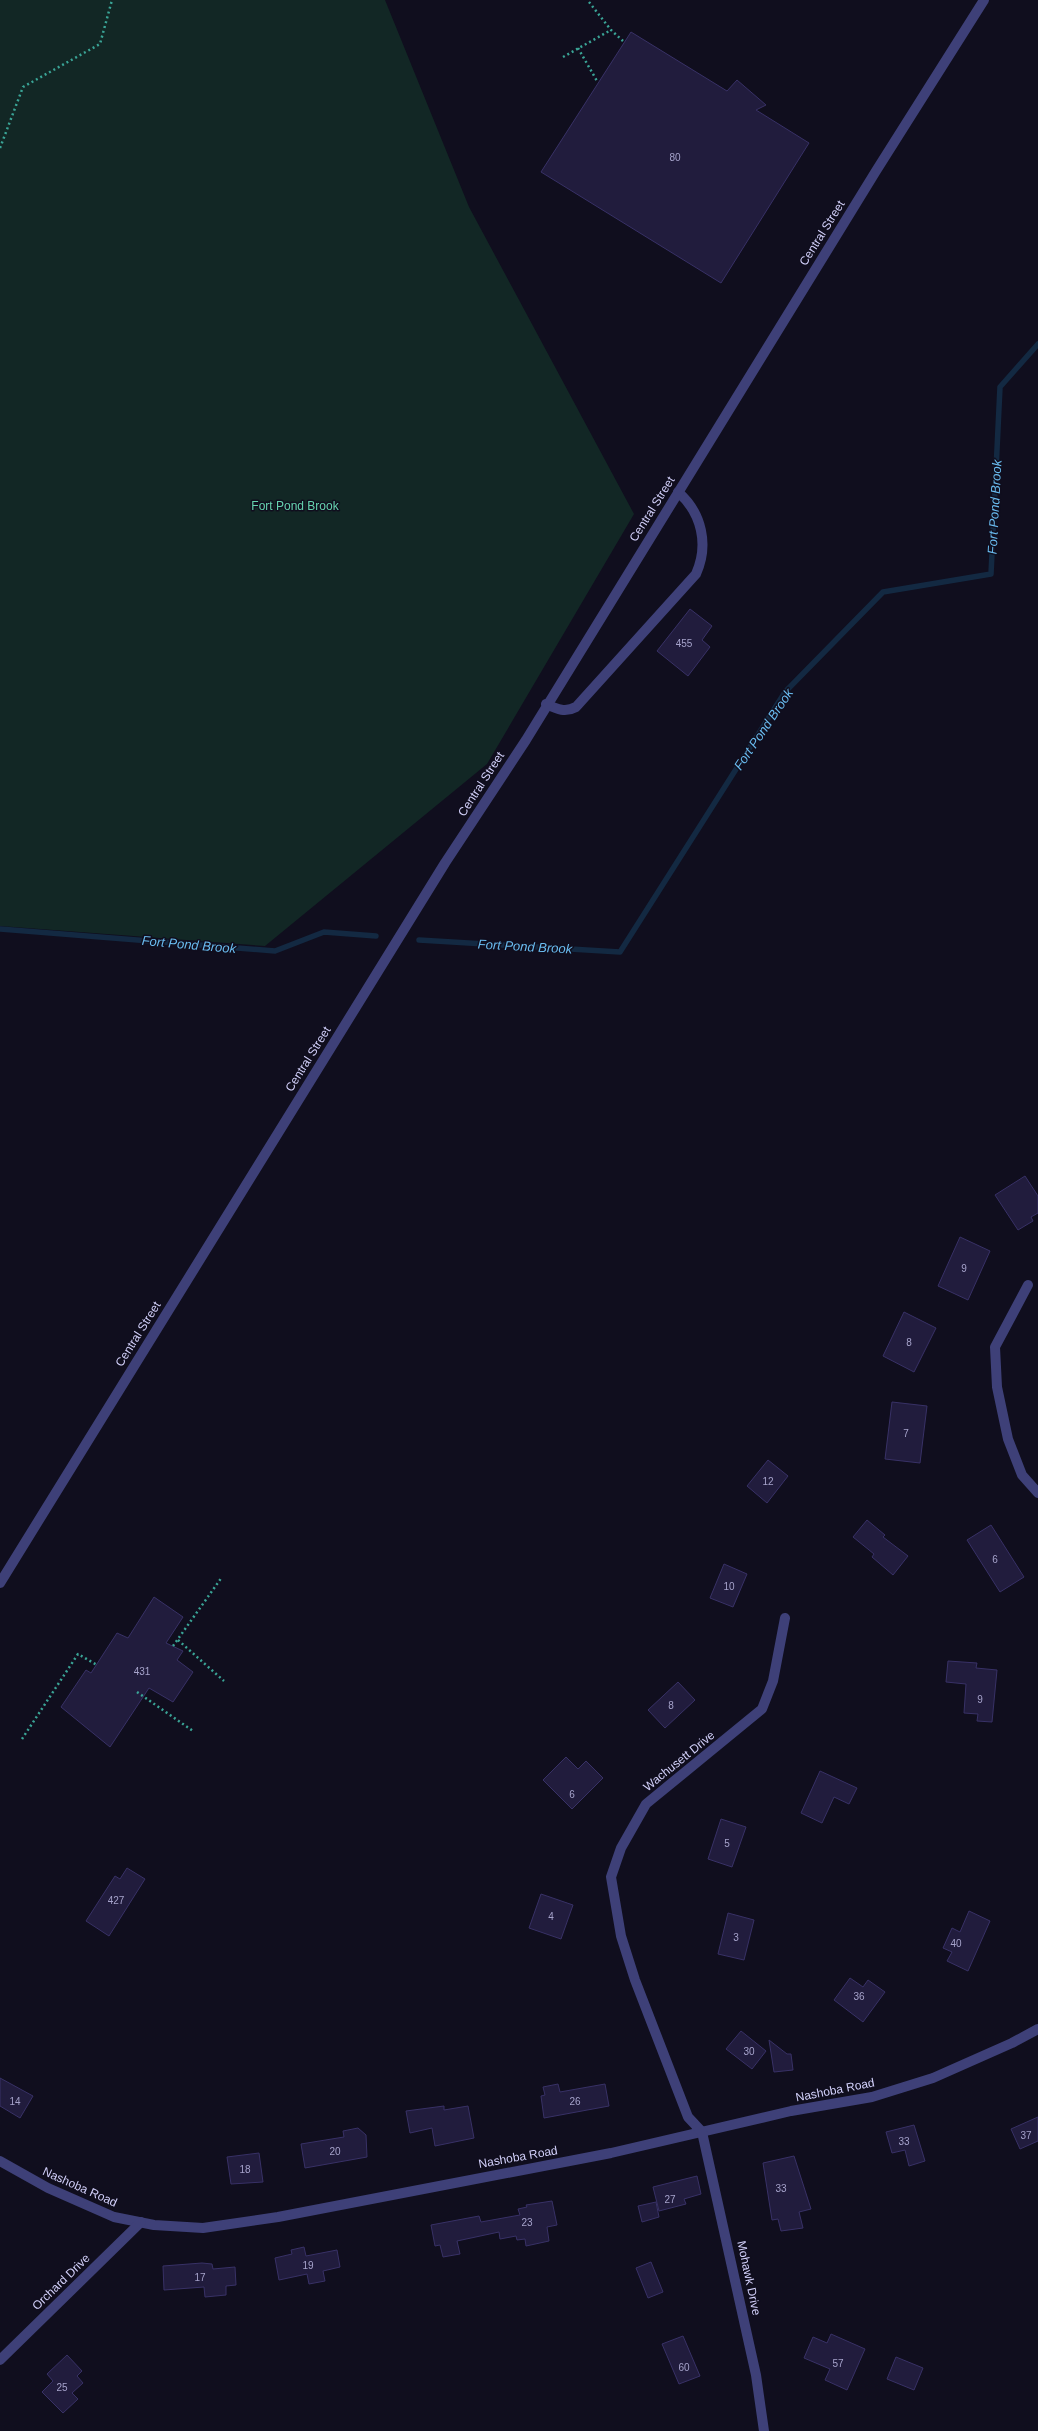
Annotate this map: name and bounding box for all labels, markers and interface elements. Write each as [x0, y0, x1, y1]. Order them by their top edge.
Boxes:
house number: 80 [669, 152, 681, 163]
street label: Central Street [796, 197, 848, 268]
water label: Fort Pond Brook [985, 458, 1005, 555]
street label: Central Street [626, 473, 678, 544]
park label: Fort Pond Brook [251, 499, 340, 513]
house number: 455 [676, 638, 693, 649]
water label: Fort Pond Brook [731, 685, 797, 773]
street label: Central Street [455, 749, 507, 819]
water label: Fort Pond Brook [141, 933, 238, 956]
water label: Fort Pond Brook [477, 937, 574, 957]
street label: Central Street [282, 1023, 334, 1094]
house number: 9 [961, 1263, 967, 1274]
street label: Central Street [112, 1298, 164, 1369]
house number: 8 [906, 1337, 912, 1348]
house number: 7 [903, 1428, 909, 1439]
house number: 12 [762, 1476, 774, 1487]
house number: 6 [992, 1554, 998, 1565]
house number: 10 [723, 1581, 735, 1592]
house number: 431 [134, 1666, 151, 1677]
house number: 9 [977, 1694, 983, 1705]
house number: 8 [668, 1700, 674, 1711]
street label: Wachusett Drive [641, 1728, 718, 1794]
house number: 6 [569, 1789, 575, 1800]
house number: 5 [724, 1838, 730, 1849]
house number: 427 [108, 1895, 125, 1906]
house number: 4 [548, 1911, 554, 1922]
house number: 3 [733, 1932, 739, 1943]
house number: 40 [950, 1938, 962, 1949]
house number: 36 [853, 1991, 865, 2002]
house number: 30 [743, 2046, 755, 2057]
street label: Nashoba Road [794, 2075, 876, 2105]
house number: 14 [9, 2096, 21, 2107]
house number: 26 [569, 2096, 581, 2107]
house number: 37 [1020, 2130, 1032, 2141]
house number: 33 [898, 2136, 910, 2147]
street label: Nashoba Road [477, 2143, 559, 2171]
house number: 20 [329, 2146, 341, 2157]
street label: Nashoba Road [41, 2164, 119, 2210]
house number: 18 [239, 2164, 251, 2175]
house number: 33 [775, 2183, 787, 2194]
house number: 27 [664, 2194, 676, 2205]
house number: 23 [521, 2217, 533, 2228]
street label: Mohawk Drive [734, 2239, 764, 2317]
street label: Orchard Drive [29, 2251, 93, 2313]
house number: 19 [302, 2260, 314, 2271]
house number: 17 [194, 2272, 206, 2283]
house number: 57 [832, 2358, 844, 2369]
house number: 60 [678, 2362, 690, 2373]
house number: 25 [56, 2382, 68, 2393]

